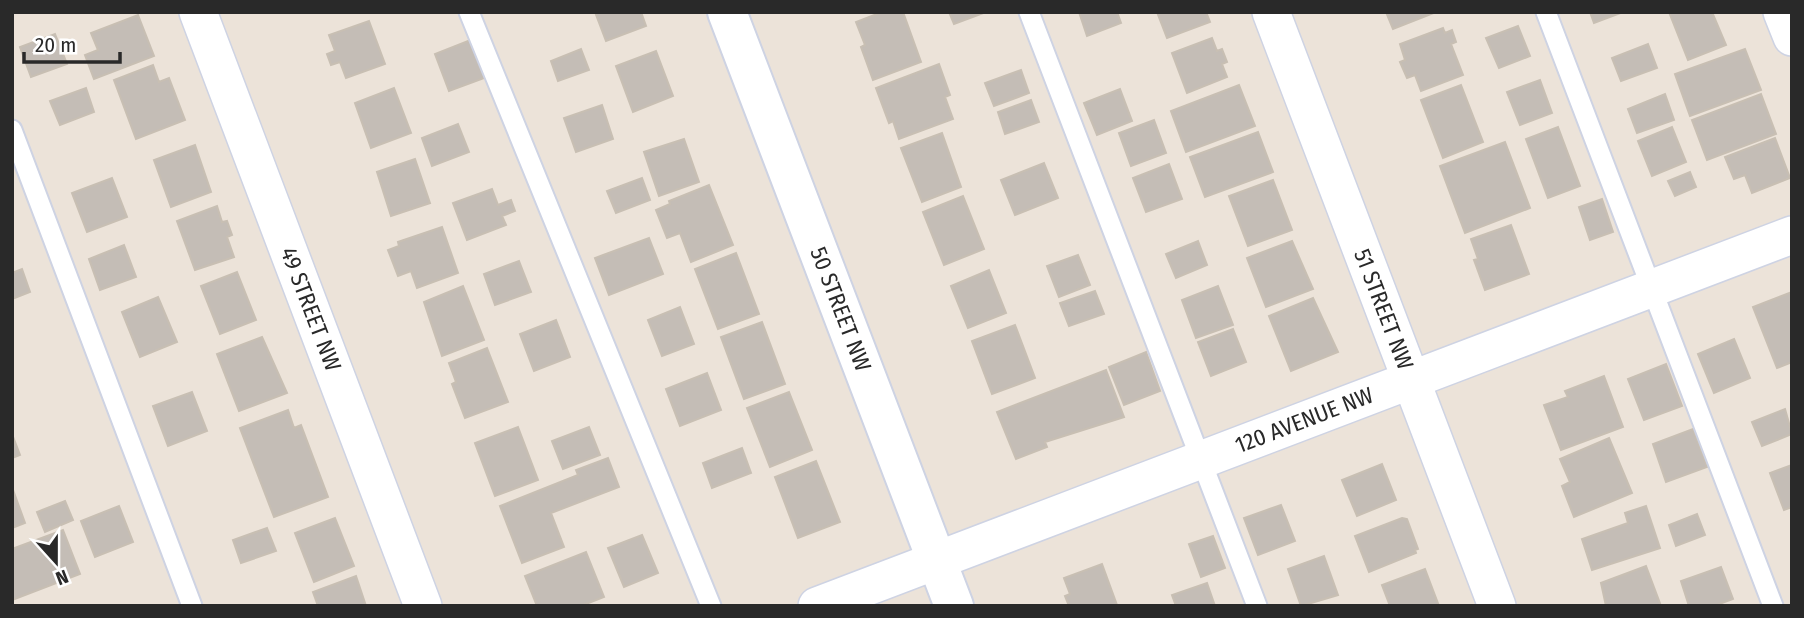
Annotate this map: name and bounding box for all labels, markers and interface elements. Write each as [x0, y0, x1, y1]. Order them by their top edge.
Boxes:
scale bar [24, 21, 121, 65]
text: 20 m [35, 32, 76, 58]
street label: 49 STREET NW [275, 243, 347, 375]
street label: 50 STREET NW [804, 243, 878, 375]
street label: 51 STREET NW [1348, 245, 1420, 373]
street label: 120 AVENUE NW [1231, 381, 1377, 459]
north arrow [21, 527, 91, 597]
text: N [52, 565, 71, 590]

